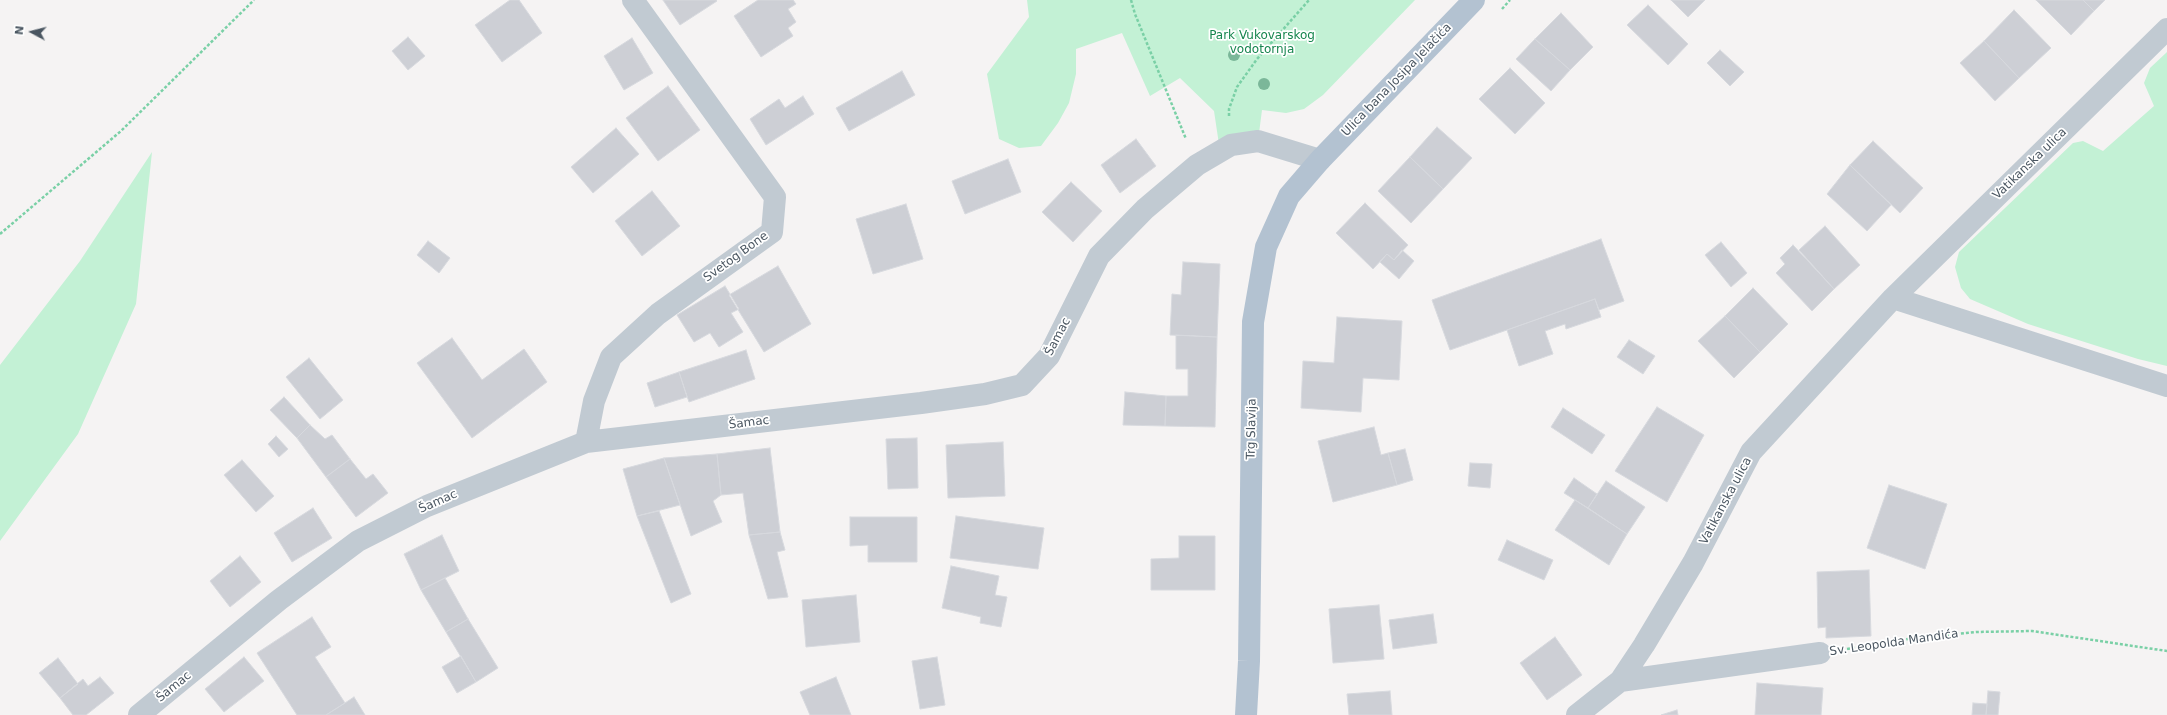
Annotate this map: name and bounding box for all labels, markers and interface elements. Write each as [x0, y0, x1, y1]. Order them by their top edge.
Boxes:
north arrow [12, 12, 52, 52]
street label: Ulica bana Josipa Jelačića [1339, 20, 1455, 140]
text: N [13, 25, 27, 36]
park label: Park Vukovarskog vodotornja [1209, 29, 1315, 57]
street label: Vatikanska ulica [1990, 125, 2070, 203]
street label: Svetog Bone [701, 229, 771, 285]
street label: Šamac [1042, 316, 1074, 358]
street label: Trg Slavija [1244, 398, 1260, 460]
street label: Šamac [728, 413, 770, 433]
street label: Vatikanska ulica [1697, 455, 1755, 547]
street label: Šamac [417, 487, 459, 517]
street label: Sv. Leopolda Mandića [1829, 627, 1959, 659]
street label: Šamac [154, 669, 194, 705]

